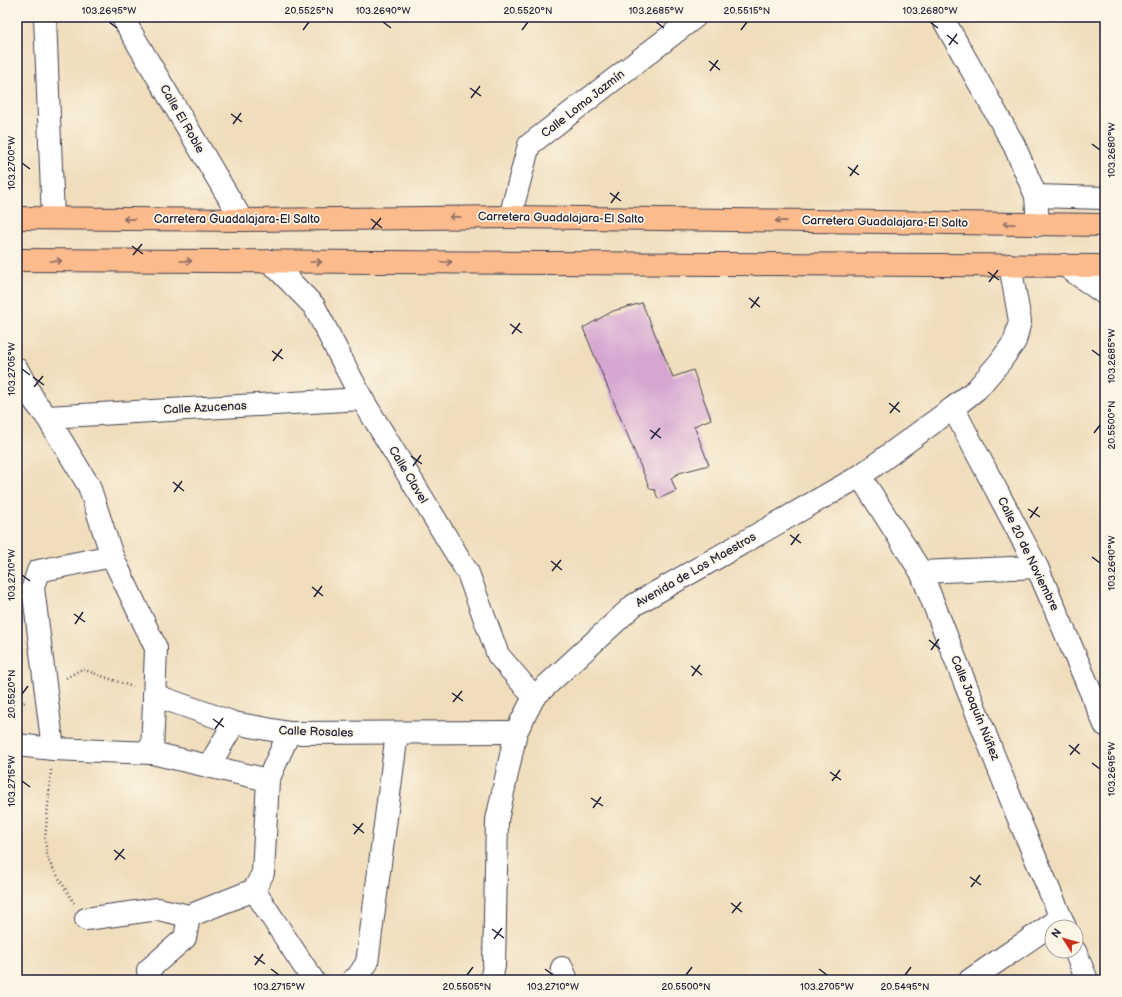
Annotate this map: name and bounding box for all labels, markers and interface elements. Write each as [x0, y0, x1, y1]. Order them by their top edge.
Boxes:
text: 103.2695°W [82, 5, 136, 17]
text: 20.5525°N [285, 5, 333, 17]
text: 103.2690°W [355, 5, 411, 17]
text: 20.5520°N [503, 5, 553, 17]
text: 103.2685°W [628, 5, 684, 17]
text: 20.5515°N [724, 5, 770, 17]
text: 103.2680°W [902, 5, 958, 17]
street label: Calle Loma Jazmín [538, 67, 628, 141]
street label: Calle El Roble [156, 82, 208, 156]
text: 103.2680°W [1106, 122, 1118, 178]
text: 103.2700°W [6, 136, 18, 190]
street label: Carretera Guadalajara-El Salto [478, 209, 644, 227]
street label: Carretera Guadalajara-El Salto [154, 212, 320, 227]
street label: Carretera Guadalajara-El Salto [802, 213, 968, 231]
one-way arrow [449, 214, 462, 221]
one-way arrow [123, 215, 136, 223]
one-way arrow [775, 217, 788, 225]
one-way arrow [1003, 220, 1016, 228]
one-way arrow [49, 257, 62, 265]
one-way arrow [179, 257, 192, 265]
one-way arrow [309, 258, 322, 266]
one-way arrow [439, 258, 452, 266]
text: 103.2685°W [1106, 328, 1118, 384]
text: 103.2705°W [6, 342, 18, 396]
street label: Calle Azucenas [163, 398, 247, 418]
text: 20.5500°N [1106, 400, 1118, 450]
street label: Calle Clavel [385, 444, 431, 506]
street label: Calle 20 de Noviembre [994, 495, 1062, 613]
street label: Avenida de Los Maestros [633, 529, 759, 611]
text: 103.2690°W [1106, 535, 1118, 591]
text: 103.2710°W [6, 549, 18, 601]
street label: Calle Joaquín Núñez [947, 653, 1003, 763]
text: 20.5520°N [6, 669, 18, 719]
street label: Calle Rosales [278, 723, 354, 741]
text: 103.2695°W [1106, 742, 1118, 796]
text: 103.2715°W [6, 755, 18, 807]
north arrow [1044, 919, 1084, 959]
text: N [1049, 926, 1064, 940]
text: 103.2715°W [253, 981, 305, 993]
text: 20.5505°N [443, 981, 491, 993]
text: 103.2710°W [527, 981, 579, 993]
text: 20.5500°N [661, 981, 711, 993]
text: 103.2705°W [800, 981, 854, 993]
text: 20.5495°N [880, 981, 930, 993]

